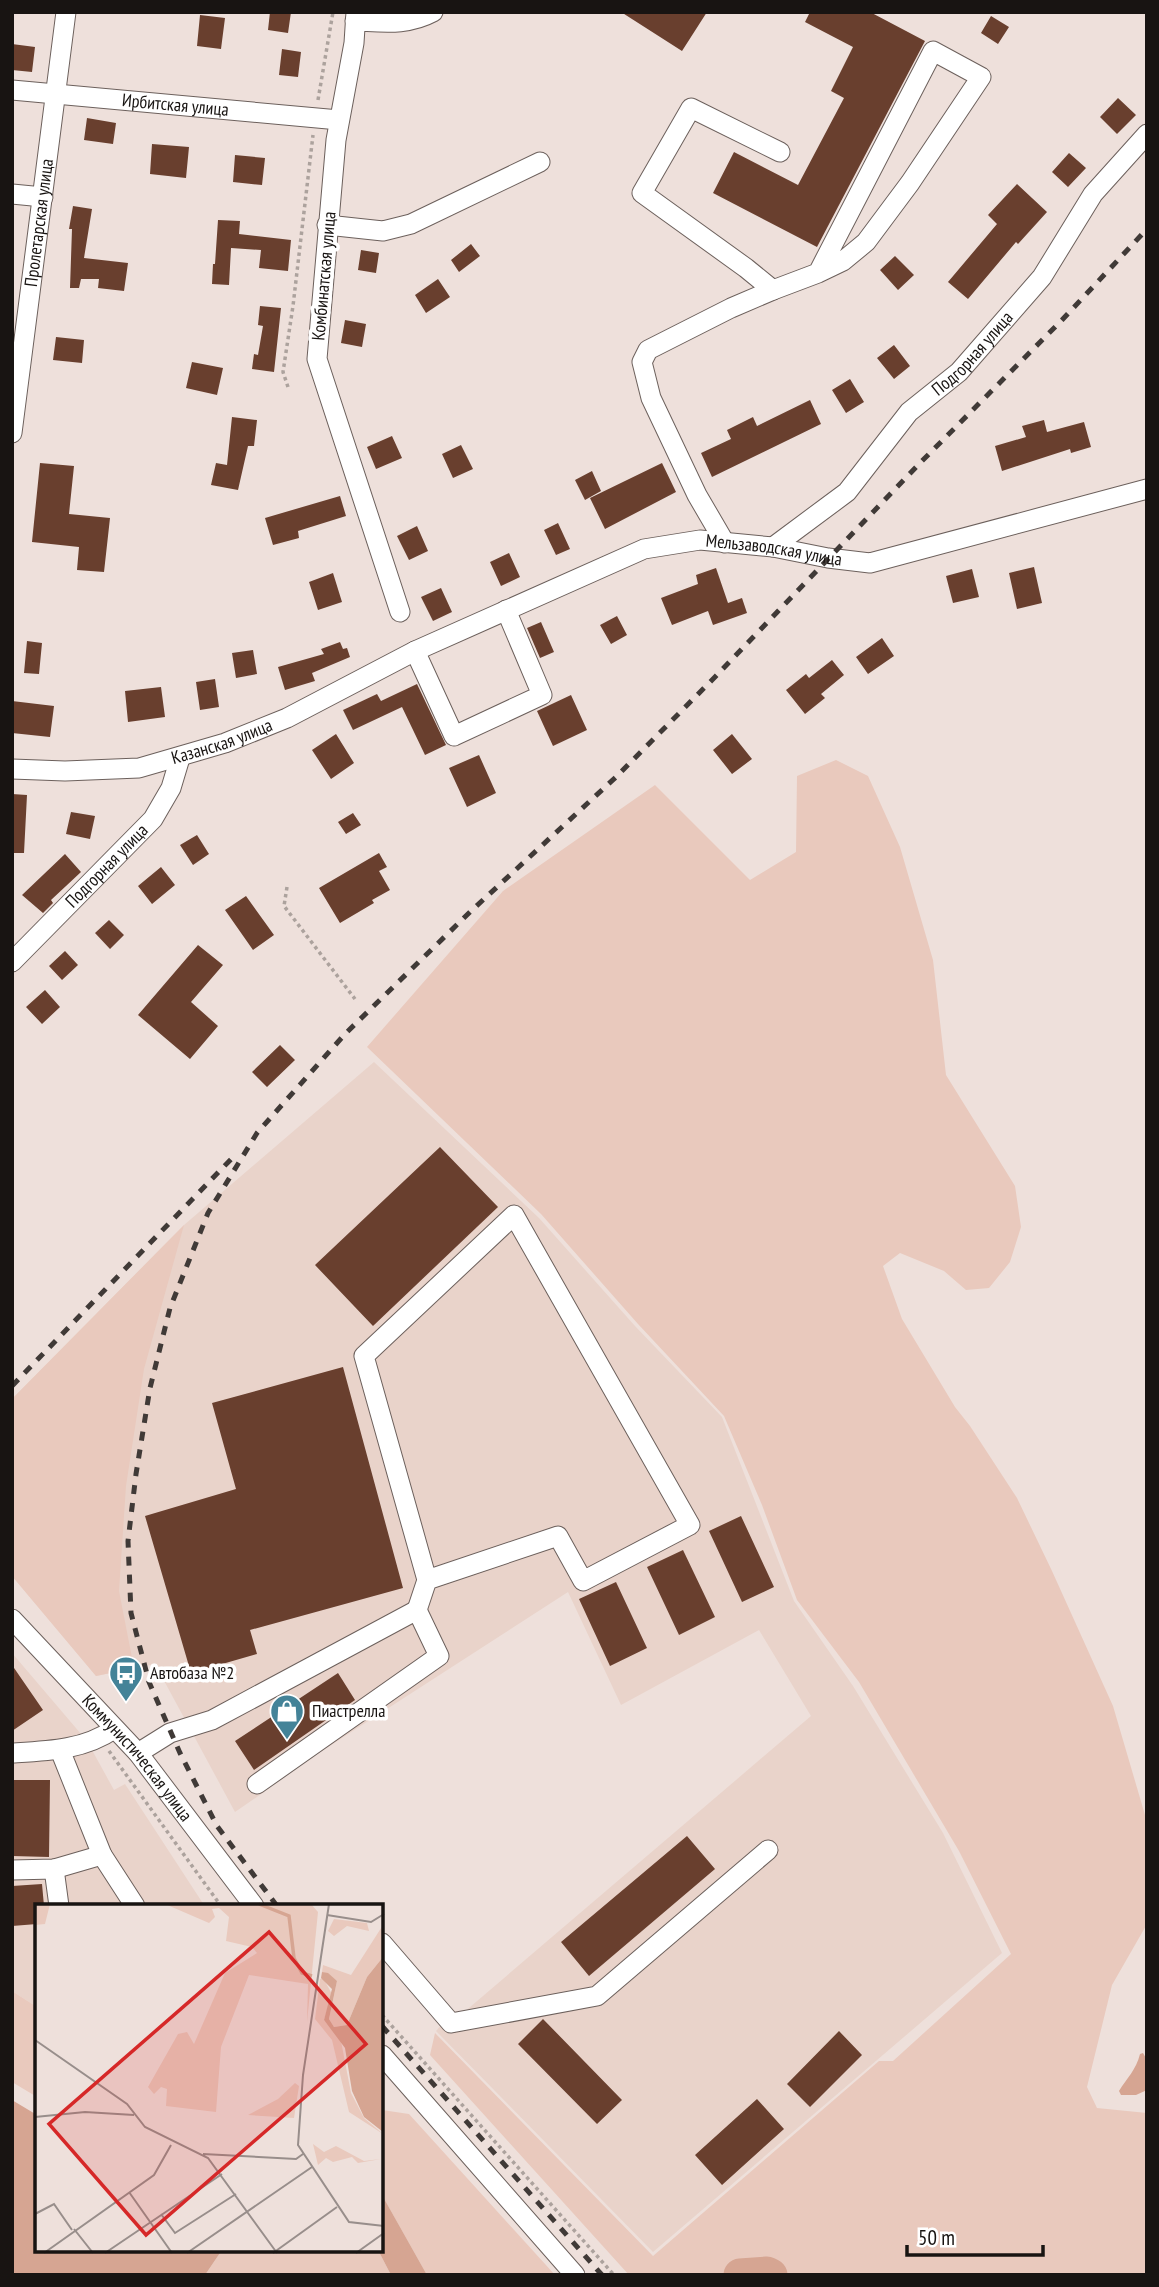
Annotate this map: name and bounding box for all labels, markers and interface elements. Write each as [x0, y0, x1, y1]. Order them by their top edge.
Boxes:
street label: Ирбитская улица [121, 88, 230, 121]
street label: Пролетарская улица [19, 157, 58, 288]
street label: Комбинатская улица [306, 210, 341, 342]
street label: Подгорная улица [927, 306, 1018, 400]
street label: Мельзаводская улица [705, 529, 843, 571]
street label: Казанская улица [168, 713, 276, 769]
street label: Подгорная улица [60, 819, 153, 912]
bus stop icon: Автобаза №2 [107, 1654, 145, 1703]
place label: Автобаза №2 [150, 1661, 234, 1684]
street label: Коммунистическая улица [77, 1689, 198, 1826]
shop icon: Пиастрелла [268, 1692, 306, 1741]
place label: Пиастрелла [312, 1699, 385, 1722]
inset map [35, 1904, 383, 2252]
scale bar [907, 2214, 1044, 2258]
text: 50 m [918, 2224, 955, 2251]

